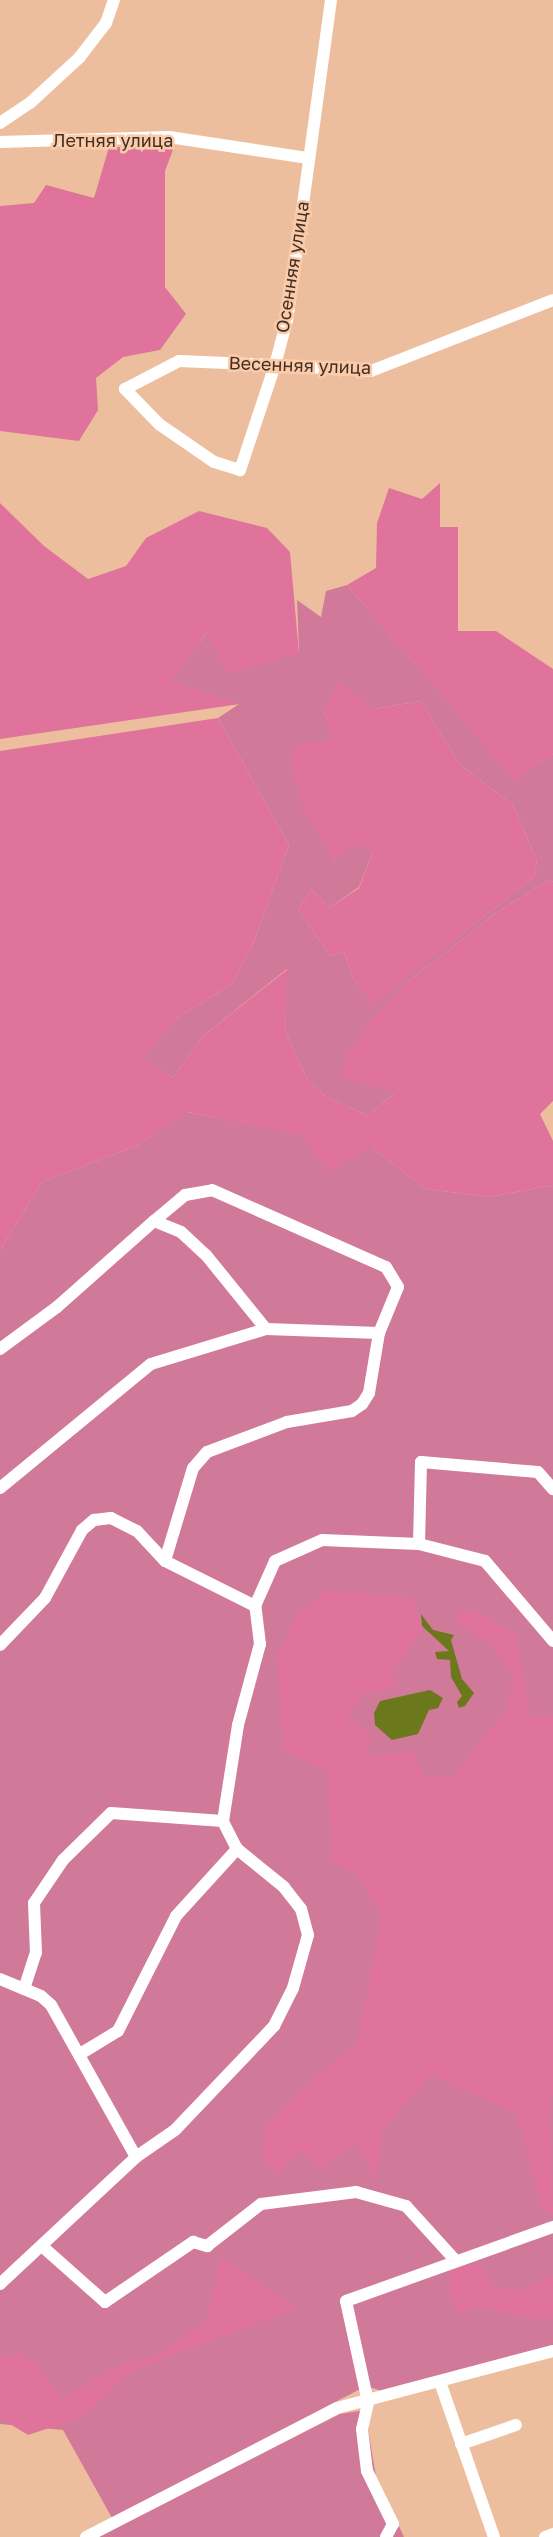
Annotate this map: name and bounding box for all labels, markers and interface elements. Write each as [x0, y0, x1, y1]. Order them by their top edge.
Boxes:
street label: Летняя улица [53, 129, 173, 151]
street label: Осенняя улица [271, 199, 313, 335]
street label: Весенняя улица [228, 352, 372, 378]

